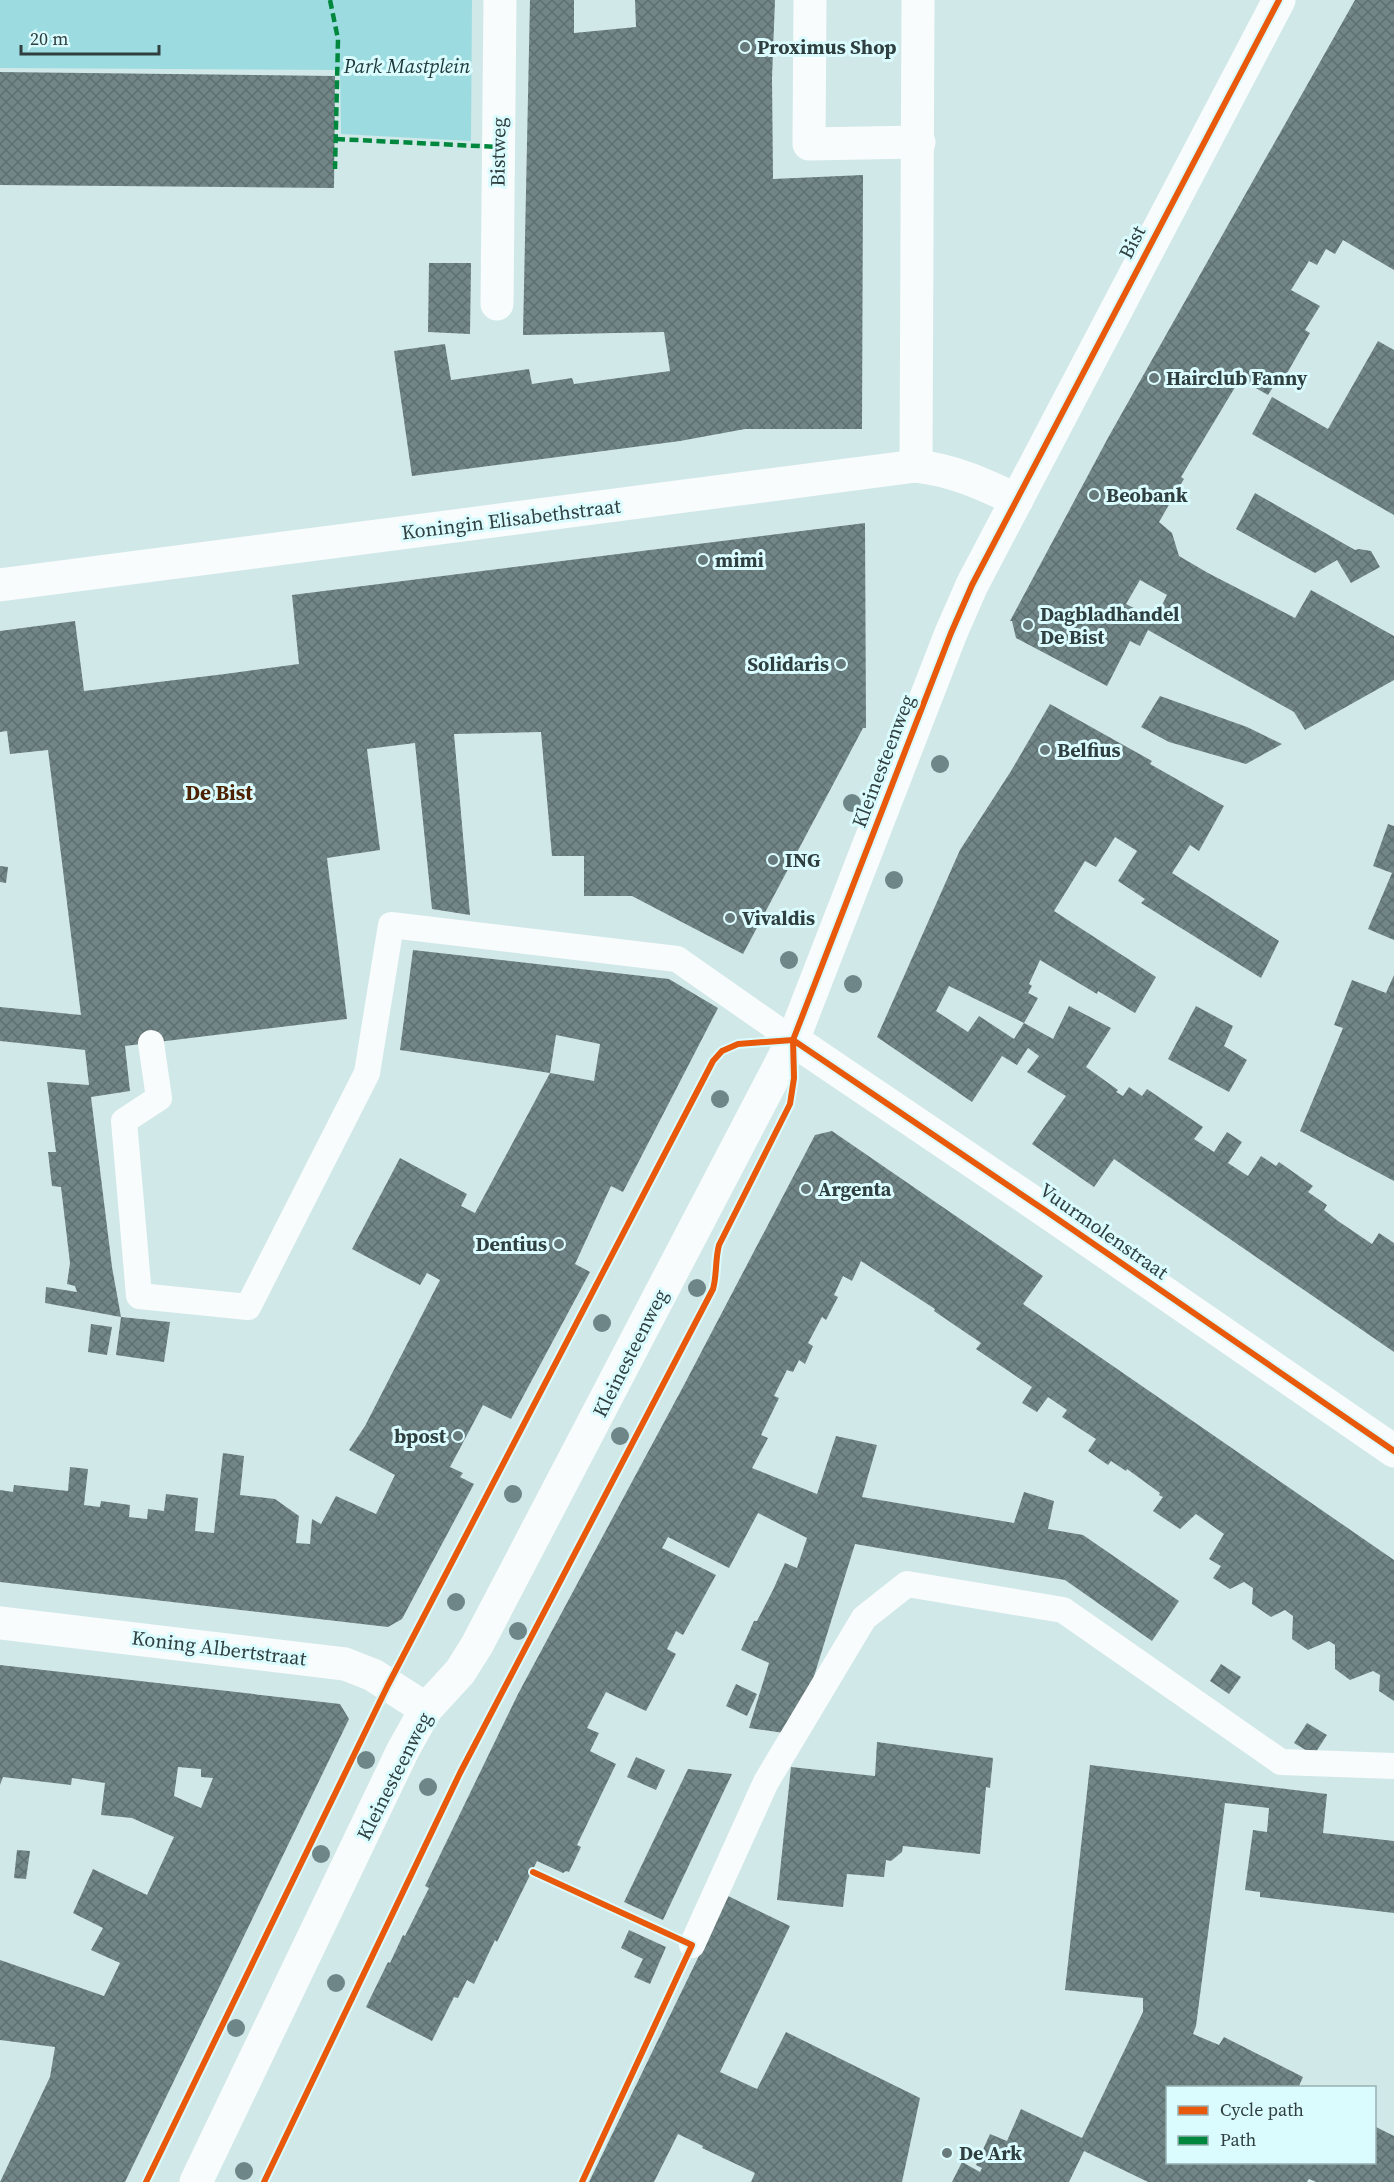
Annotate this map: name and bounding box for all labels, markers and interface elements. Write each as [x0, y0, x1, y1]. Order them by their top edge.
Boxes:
scale bar [21, 18, 159, 56]
text: 20 m [30, 26, 68, 51]
place label: Proximus Shop [757, 33, 896, 61]
marker: Proximus Shop [738, 40, 752, 54]
park label: Park Mastplein [343, 52, 471, 80]
street label: Bistweg [483, 117, 513, 187]
street label: Bist [1112, 220, 1152, 263]
place label: Hairclub Fanny [1166, 364, 1308, 392]
marker: Hairclub Fanny [1147, 371, 1161, 385]
place label: Beobank [1106, 481, 1188, 509]
marker: Beobank [1087, 488, 1101, 502]
street label: Koningin Elisabethstraat [400, 492, 623, 546]
place label: mimi [715, 546, 764, 574]
marker: mimi [696, 553, 710, 567]
place label: Dagbladhandel De Bist [1040, 600, 1180, 651]
marker: Dagbladhandel De Bist [1021, 618, 1035, 632]
place label: Solidaris [747, 650, 829, 678]
marker: Solidaris [834, 657, 848, 671]
street label: Kleinesteenweg [845, 690, 921, 832]
place label: Belfius [1057, 736, 1121, 764]
marker: Belfius [1038, 743, 1052, 757]
district label: De Bist [185, 778, 253, 807]
place label: ING [785, 846, 821, 874]
marker: ING [766, 853, 780, 867]
place label: Vivaldis [742, 904, 815, 932]
marker: Vivaldis [723, 911, 737, 925]
place label: Argenta [818, 1175, 892, 1203]
street label: Vuurmolenstraat [1034, 1176, 1174, 1286]
marker: Argenta [799, 1182, 813, 1196]
place label: Dentius [475, 1230, 547, 1258]
marker: Dentius [552, 1237, 566, 1251]
street label: Kleinesteenweg [586, 1284, 674, 1422]
place label: bpost [394, 1422, 447, 1450]
marker: bpost [451, 1429, 465, 1443]
street label: Koning Albertstraat [130, 1623, 308, 1673]
street label: Kleinesteenweg [350, 1707, 438, 1845]
legend [1166, 2086, 1376, 2164]
text: Cycle path [1220, 2097, 1304, 2122]
text: Path [1220, 2127, 1257, 2152]
place label: De Ark [959, 2139, 1022, 2167]
marker: De Ark [940, 2146, 954, 2160]

